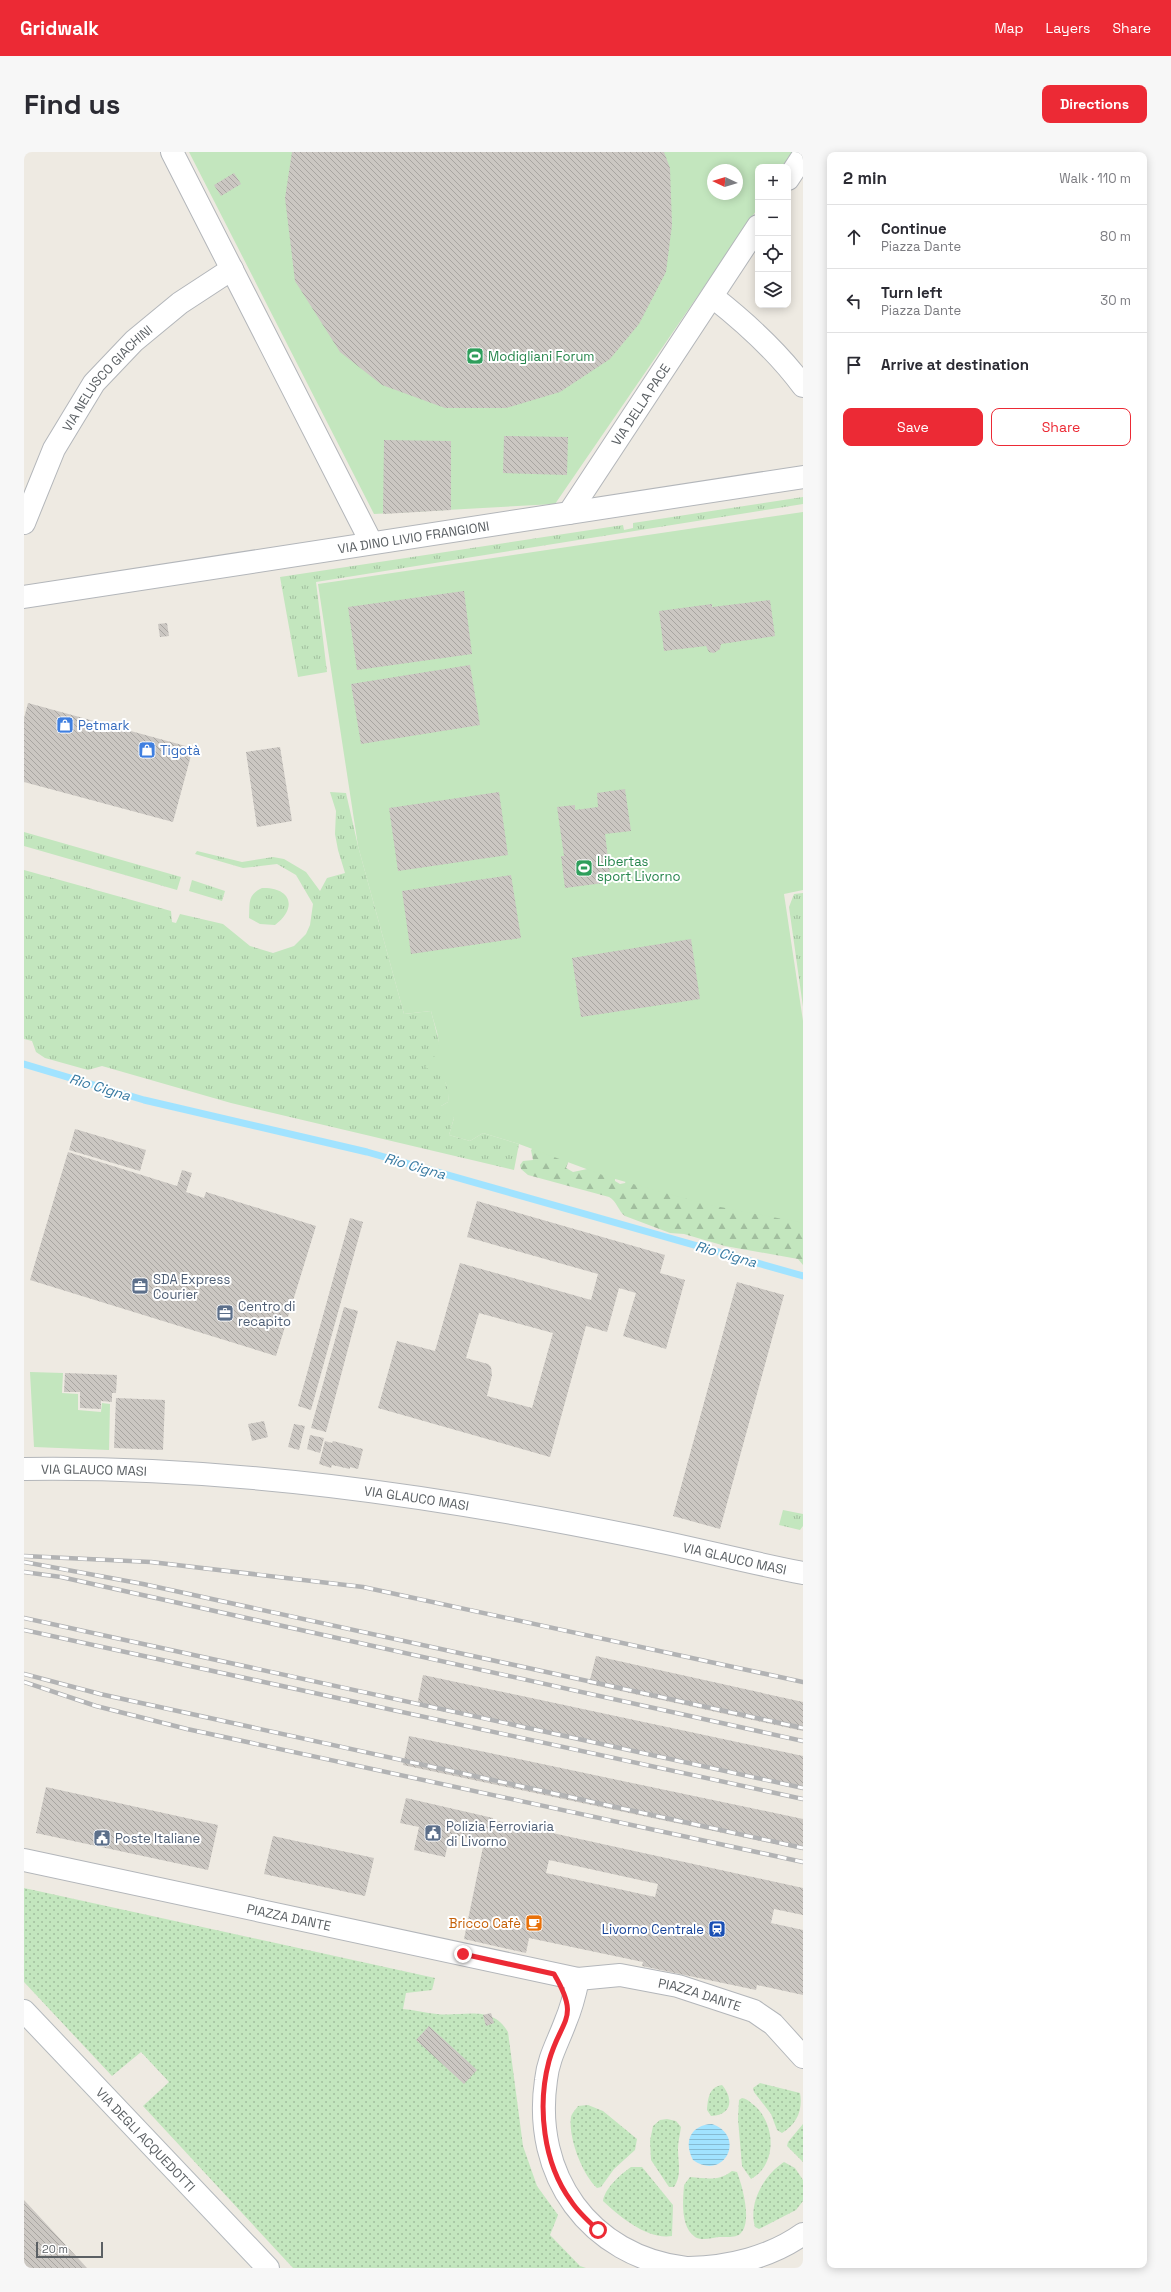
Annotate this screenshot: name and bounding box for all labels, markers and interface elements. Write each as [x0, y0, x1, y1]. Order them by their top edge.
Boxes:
text: Gridwalk [20, 16, 99, 41]
text: Map [994, 19, 1024, 37]
text: Layers [1046, 19, 1090, 37]
text: Share [1112, 19, 1151, 37]
button: Directions [1042, 85, 1147, 123]
text: Find us [24, 86, 121, 122]
north arrow [707, 164, 743, 200]
map controls [755, 164, 791, 308]
button: + [755, 164, 791, 200]
text: 2 min [843, 167, 887, 189]
text: Walk · 110 m [1059, 170, 1131, 187]
button: − [755, 200, 791, 236]
text: Continue [881, 219, 947, 238]
icon: ahead [843, 226, 865, 248]
text: 80 m [1100, 228, 1131, 245]
button: locate [755, 236, 791, 272]
text: Piazza Dante [881, 238, 961, 255]
button: layers [755, 272, 791, 308]
text: Turn left [881, 283, 943, 302]
icon: left [843, 290, 865, 312]
text: 30 m [1100, 292, 1131, 309]
text: Piazza Dante [881, 302, 961, 319]
street label: VIA NELUSCO GIACHINI [59, 321, 156, 435]
sports icon: Modigliani Forum [465, 346, 485, 366]
place label: Modigliani Forum [488, 348, 595, 365]
icon: arrive [843, 354, 865, 376]
text: Arrive at destination [881, 355, 1029, 374]
street label: VIA DELLA PACE [608, 360, 674, 449]
button: Save [843, 408, 983, 446]
button: Share [991, 408, 1131, 446]
street label: VIA DINO LIVIO FRANGIONI [337, 517, 490, 558]
shop icon: Petmark [55, 715, 75, 735]
place label: Petmark [78, 717, 130, 734]
shop icon: Tigotà [137, 740, 157, 760]
place label: Tigotà [160, 742, 201, 759]
place label: Libertas sport Livorno [597, 853, 680, 885]
sports icon: Libertas sport Livorno [574, 858, 594, 878]
water label: Rio Cigna [67, 1069, 133, 1105]
water label: Rio Cigna [382, 1149, 448, 1184]
water label: Rio Cigna [693, 1237, 759, 1272]
place label: SDA Express Courier [153, 1271, 230, 1303]
office icon: SDA Express Courier [130, 1276, 150, 1296]
place label: Centro di recapito [238, 1298, 295, 1330]
office icon: Centro di recapito [215, 1303, 235, 1323]
street label: VIA GLAUCO MASI [41, 1461, 147, 1480]
street label: VIA GLAUCO MASI [363, 1482, 470, 1515]
street label: VIA GLAUCO MASI [681, 1539, 788, 1579]
place label: Polizia Ferroviaria di Livorno [446, 1818, 555, 1850]
public building icon: Polizia Ferroviaria di Livorno [423, 1823, 443, 1843]
public building icon: Poste Italiane [92, 1828, 112, 1848]
place label: Poste Italiane [115, 1830, 200, 1847]
street label: PIAZZA DANTE [245, 1900, 333, 1935]
cafe icon: Bricco Cafè [524, 1913, 544, 1933]
place label: Bricco Cafè [449, 1915, 521, 1932]
station icon: Livorno Centrale [707, 1919, 727, 1939]
place label: Livorno Centrale [602, 1921, 704, 1938]
route end [454, 1945, 472, 1963]
street label: PIAZZA DANTE [657, 1974, 743, 2015]
street label: VIA DEGLI ACQUEDOTTI [92, 2084, 199, 2195]
route start [589, 2221, 607, 2239]
scale bar [36, 2240, 103, 2259]
text: 20 m [42, 2242, 68, 2256]

